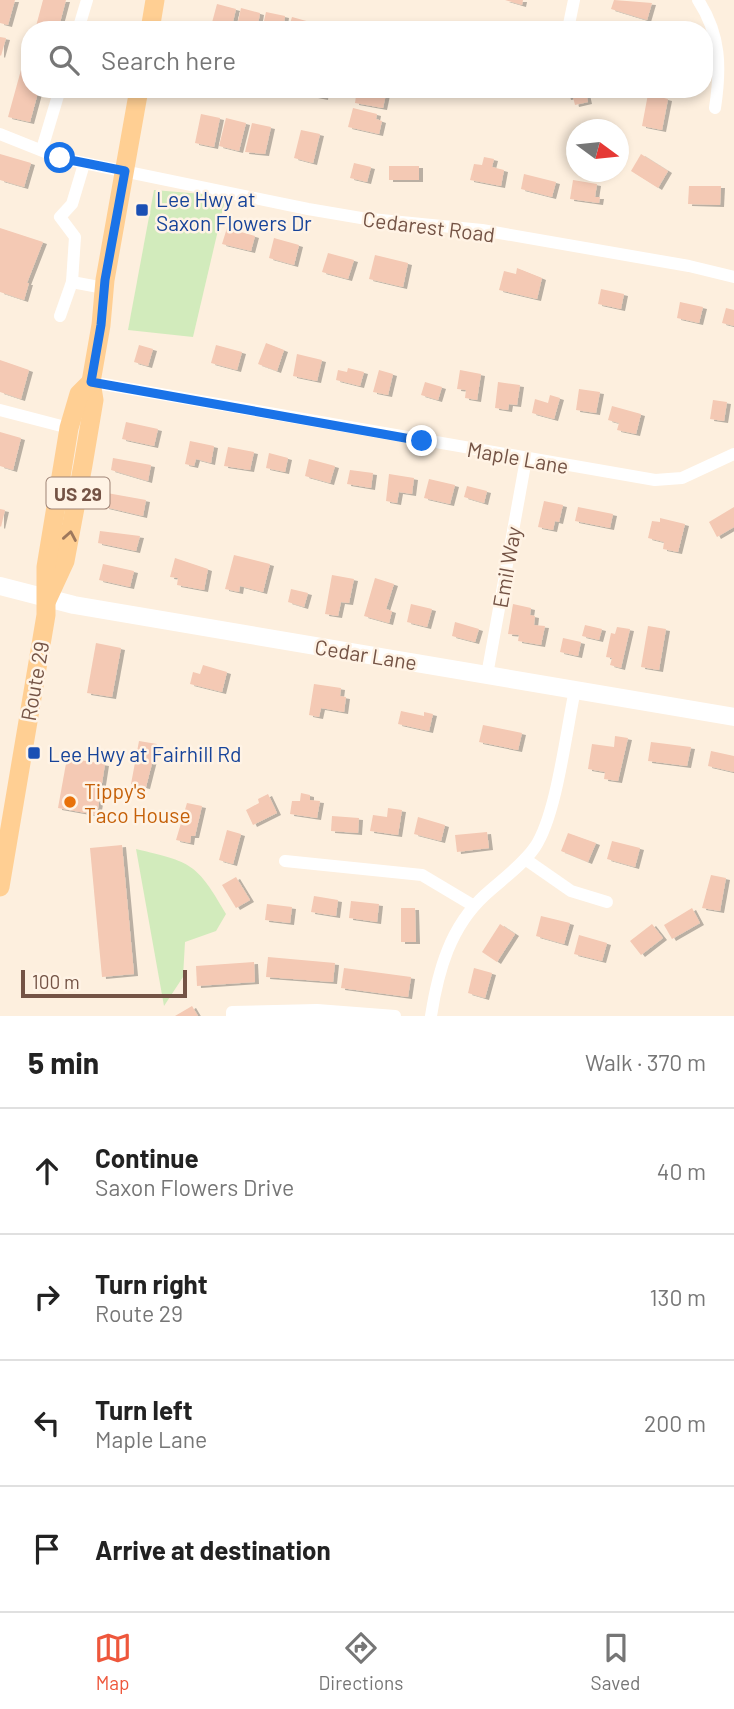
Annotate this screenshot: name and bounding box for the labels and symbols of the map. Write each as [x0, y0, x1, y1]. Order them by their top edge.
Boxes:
north arrow [566, 119, 629, 182]
route start [44, 142, 75, 173]
place label: Lee Hwy at Saxon Flowers Dr [156, 186, 312, 235]
marker: Lee Hwy at Saxon Flowers Dr [134, 202, 150, 218]
street label: Cedarest Road [361, 205, 497, 247]
route end [406, 425, 437, 456]
street label: Maple Lane [465, 436, 571, 478]
road number: US 29 [46, 478, 110, 508]
street label: Emil Way [487, 524, 525, 610]
one-way arrow [62, 530, 77, 542]
street label: Cedar Lane [313, 634, 419, 674]
street label: Route 29 [15, 639, 53, 723]
place label: Lee Hwy at Fairhill Rd [48, 741, 242, 766]
marker: Lee Hwy at Fairhill Rd [26, 745, 42, 761]
place label: Tippy's Taco House [84, 778, 191, 827]
marker: Tippy's Taco House [62, 794, 78, 810]
scale bar [21, 967, 187, 999]

